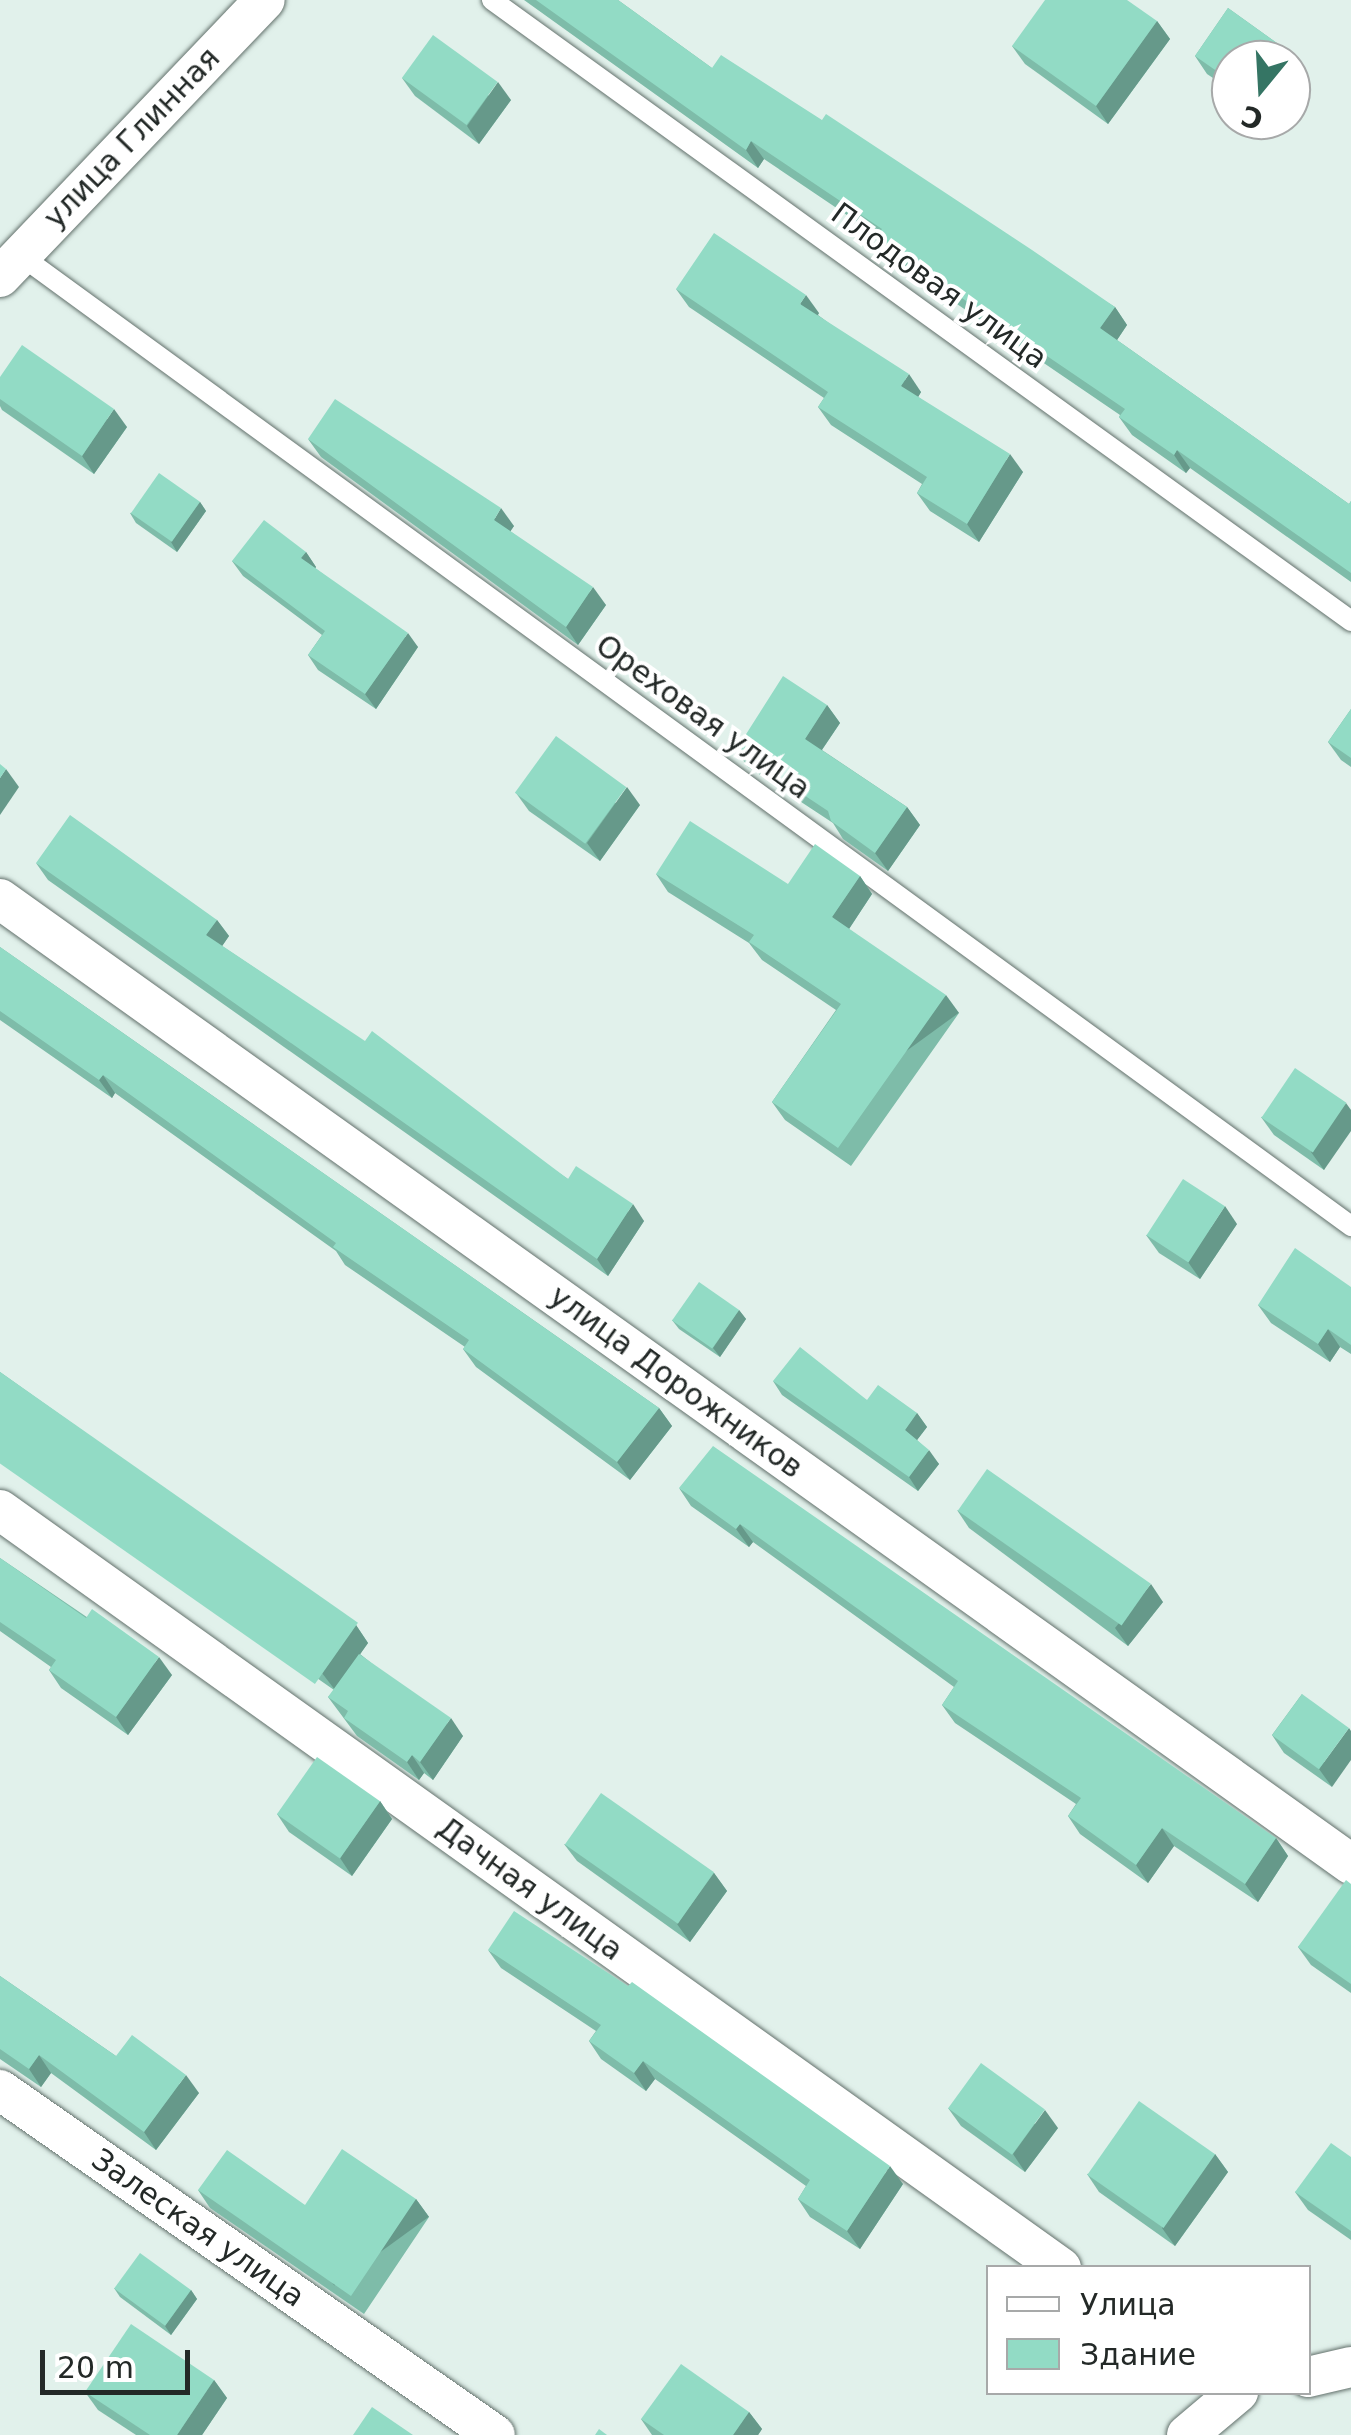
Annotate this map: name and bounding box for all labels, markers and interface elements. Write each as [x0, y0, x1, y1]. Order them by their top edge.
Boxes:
street label: улица Глинная [37, 40, 227, 236]
north arrow [1211, 40, 1311, 140]
text: С [1237, 98, 1267, 136]
street label: Плодовая улица [824, 196, 1054, 376]
street label: Ореховая улица [589, 627, 817, 807]
street label: улица Дорожников [542, 1278, 810, 1486]
street label: Дачная улица [430, 1810, 630, 1968]
street label: Залеская улица [85, 2141, 311, 2315]
legend [986, 2265, 1311, 2395]
text: Улица [1080, 2287, 1176, 2322]
scale bar [45, 2330, 195, 2392]
text: Здание [1080, 2337, 1196, 2372]
text: 20 m [57, 2350, 134, 2385]

